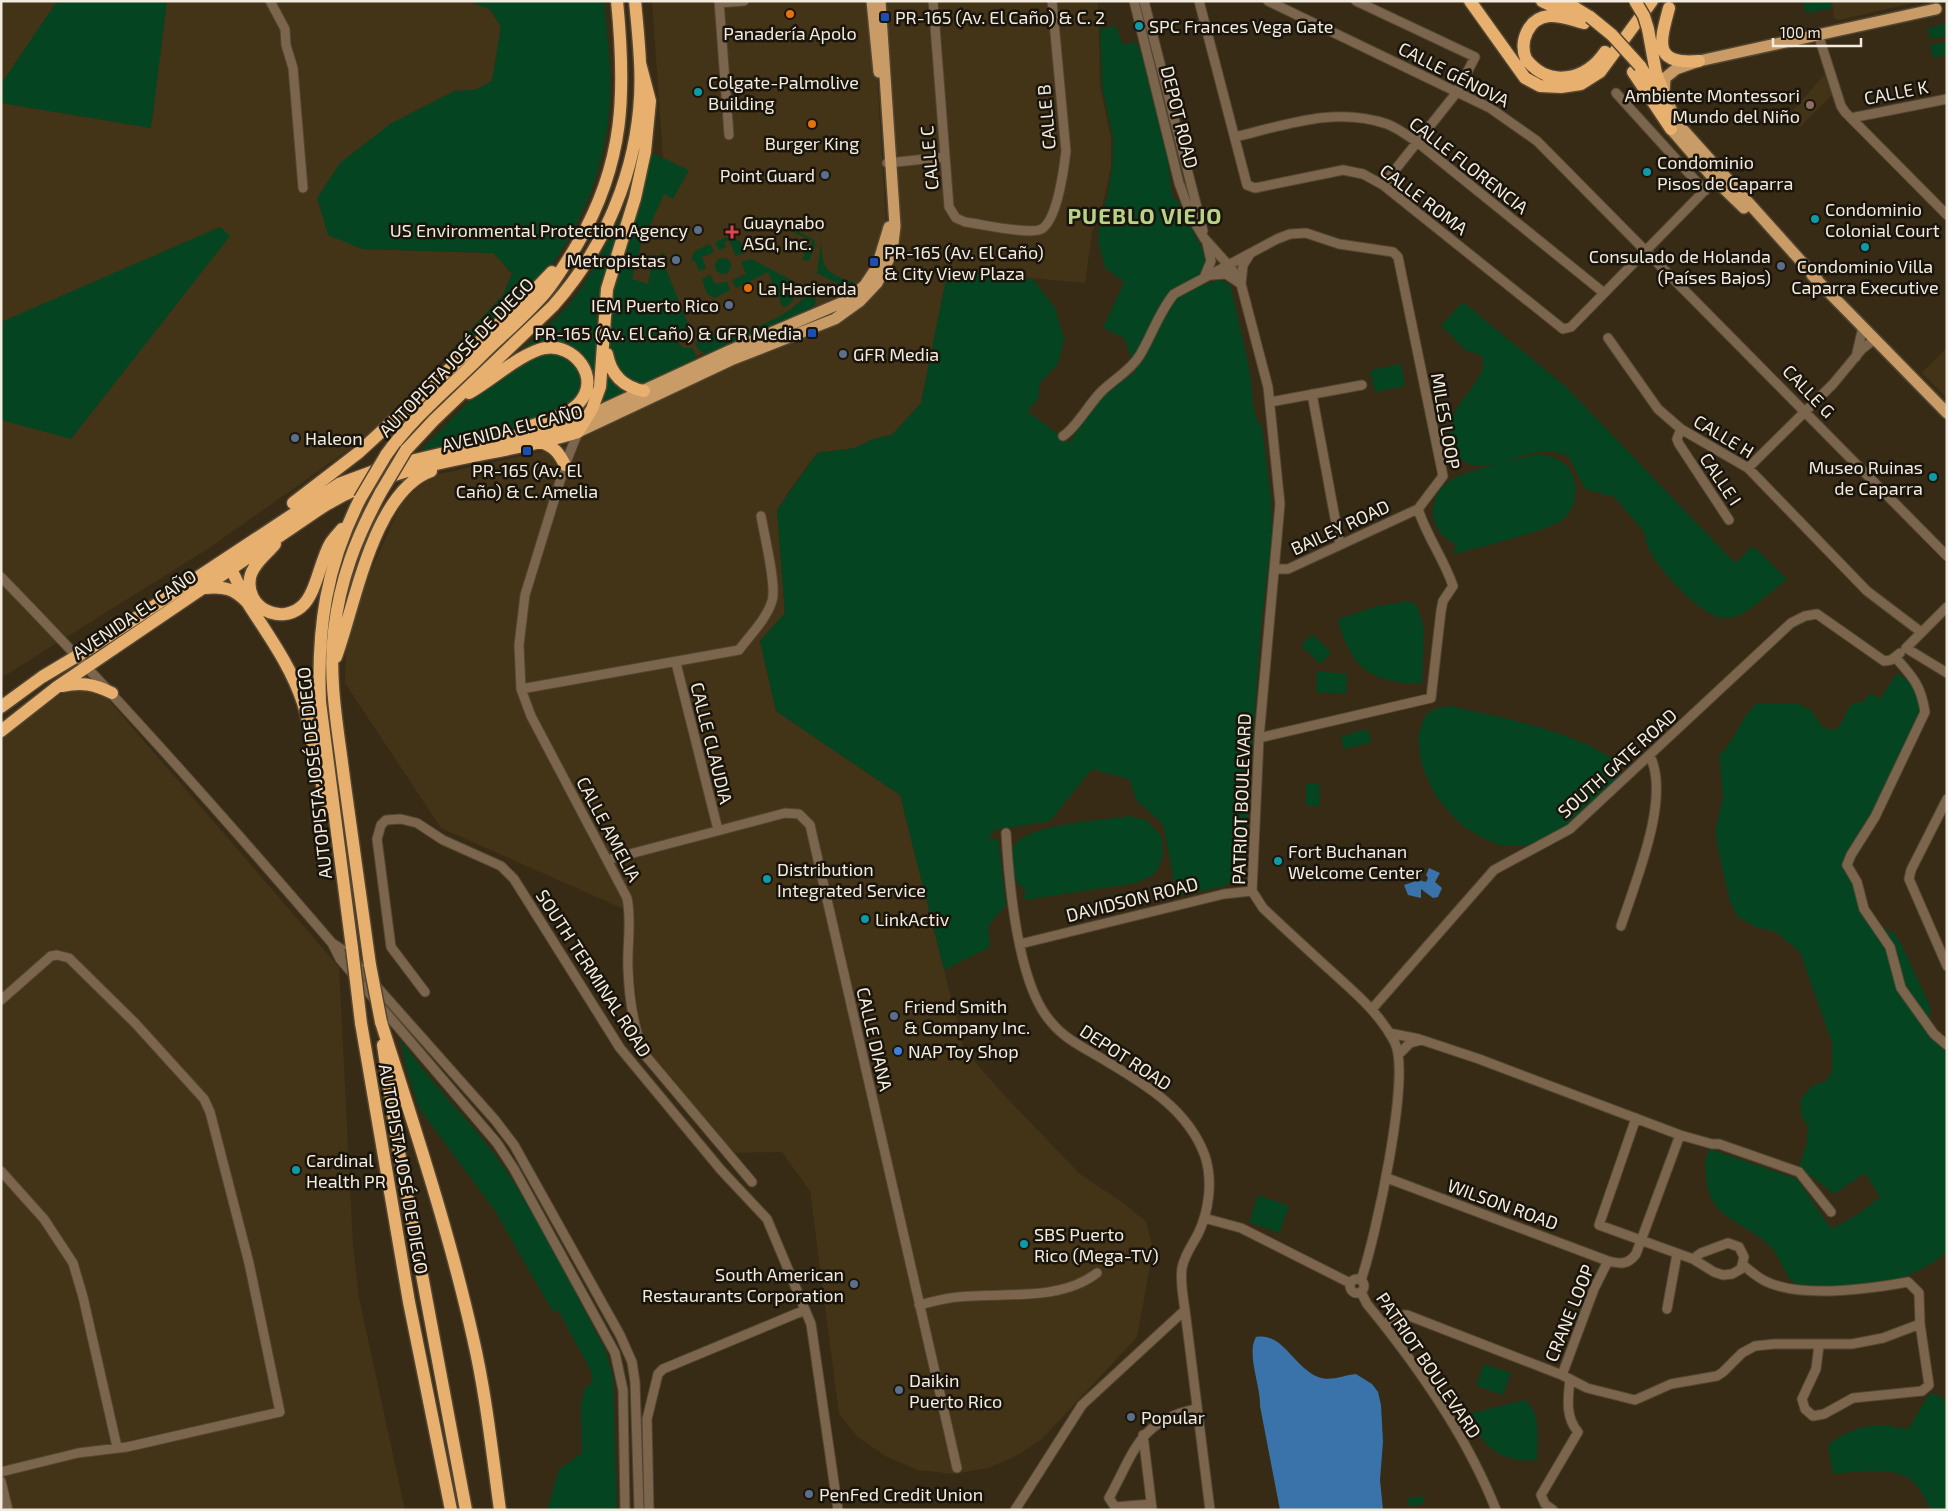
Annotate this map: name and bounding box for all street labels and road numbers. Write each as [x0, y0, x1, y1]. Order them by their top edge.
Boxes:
street label: CALLE GÉNOVA [1395, 37, 1514, 112]
street label: DEPOT ROAD [1157, 64, 1203, 170]
street label: CALLE K [1862, 75, 1930, 109]
street label: CALLE B [1032, 84, 1060, 150]
street label: CALLE FLORENCIA [1405, 112, 1533, 219]
street label: CALLE C [915, 125, 943, 191]
street label: CALLE ROMA [1376, 159, 1473, 240]
street label: AUTOPISTA JOSÉ DE DIEGO [374, 273, 538, 441]
street label: CALLE G [1778, 360, 1840, 422]
street label: MILES LOOP [1427, 371, 1465, 471]
street label: AVENIDA EL CAÑO [439, 400, 585, 456]
street label: CALLE H [1690, 410, 1758, 462]
street label: CALLE I [1695, 448, 1747, 510]
street label: BAILEY ROAD [1287, 495, 1393, 559]
street label: AVENIDA EL CAÑO [68, 564, 200, 664]
street label: AUTOPISTA JOSÉ DE DIEGO [292, 666, 336, 880]
street label: CALLE CLAUDIA [686, 680, 738, 807]
street label: SOUTH GATE ROAD [1553, 704, 1681, 822]
street label: PATRIOT BOULEVARD [1227, 713, 1255, 885]
street label: CALLE AMELIA [572, 773, 646, 886]
street label: DAVIDSON ROAD [1064, 872, 1200, 926]
street label: SOUTH TERMINAL ROAD [532, 885, 656, 1061]
street label: CALLE DIANA [852, 985, 898, 1094]
street label: DEPOT ROAD [1076, 1019, 1176, 1095]
street label: AUTOPISTA JOSÉ DE DIEGO [375, 1062, 433, 1276]
street label: WILSON ROAD [1445, 1174, 1561, 1234]
street label: CRANE LOOP [1540, 1261, 1598, 1365]
street label: PATRIOT BOULEVARD [1372, 1288, 1486, 1442]

